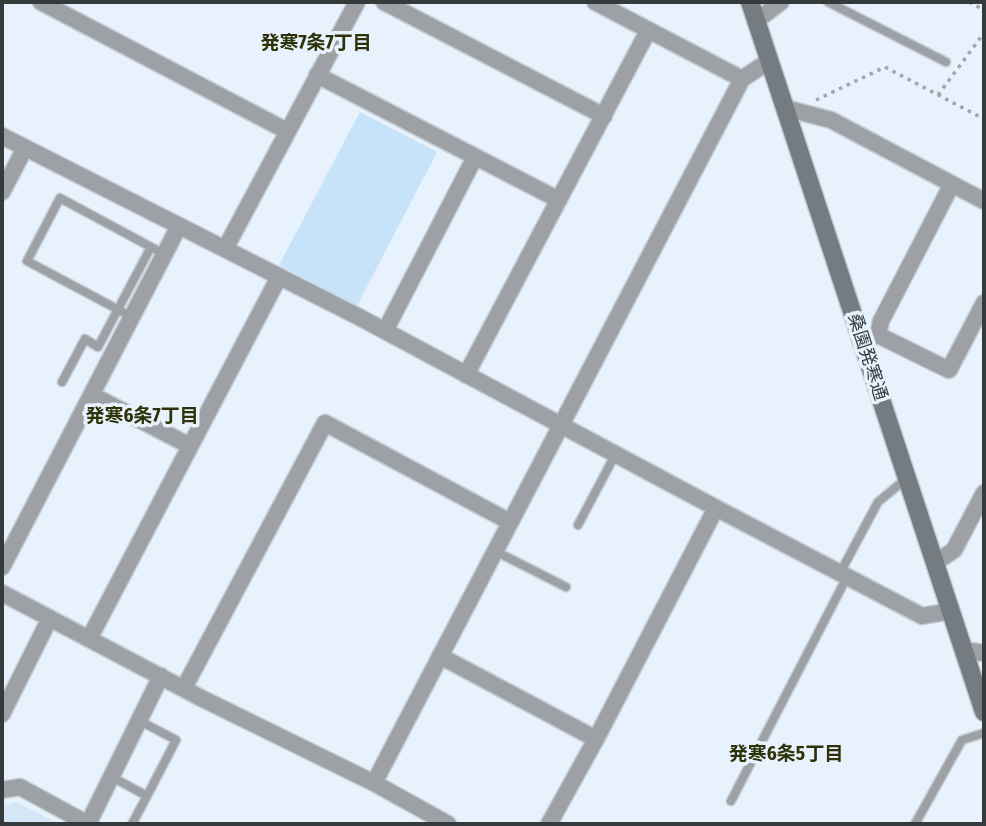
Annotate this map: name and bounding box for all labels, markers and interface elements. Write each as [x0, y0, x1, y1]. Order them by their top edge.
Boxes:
district label: 発寒7条7丁目 [260, 33, 372, 55]
street label: 桑園発寒通 [843, 311, 891, 403]
district label: 発寒6条7丁目 [85, 406, 199, 428]
district label: 発寒6条5丁目 [729, 744, 843, 766]

